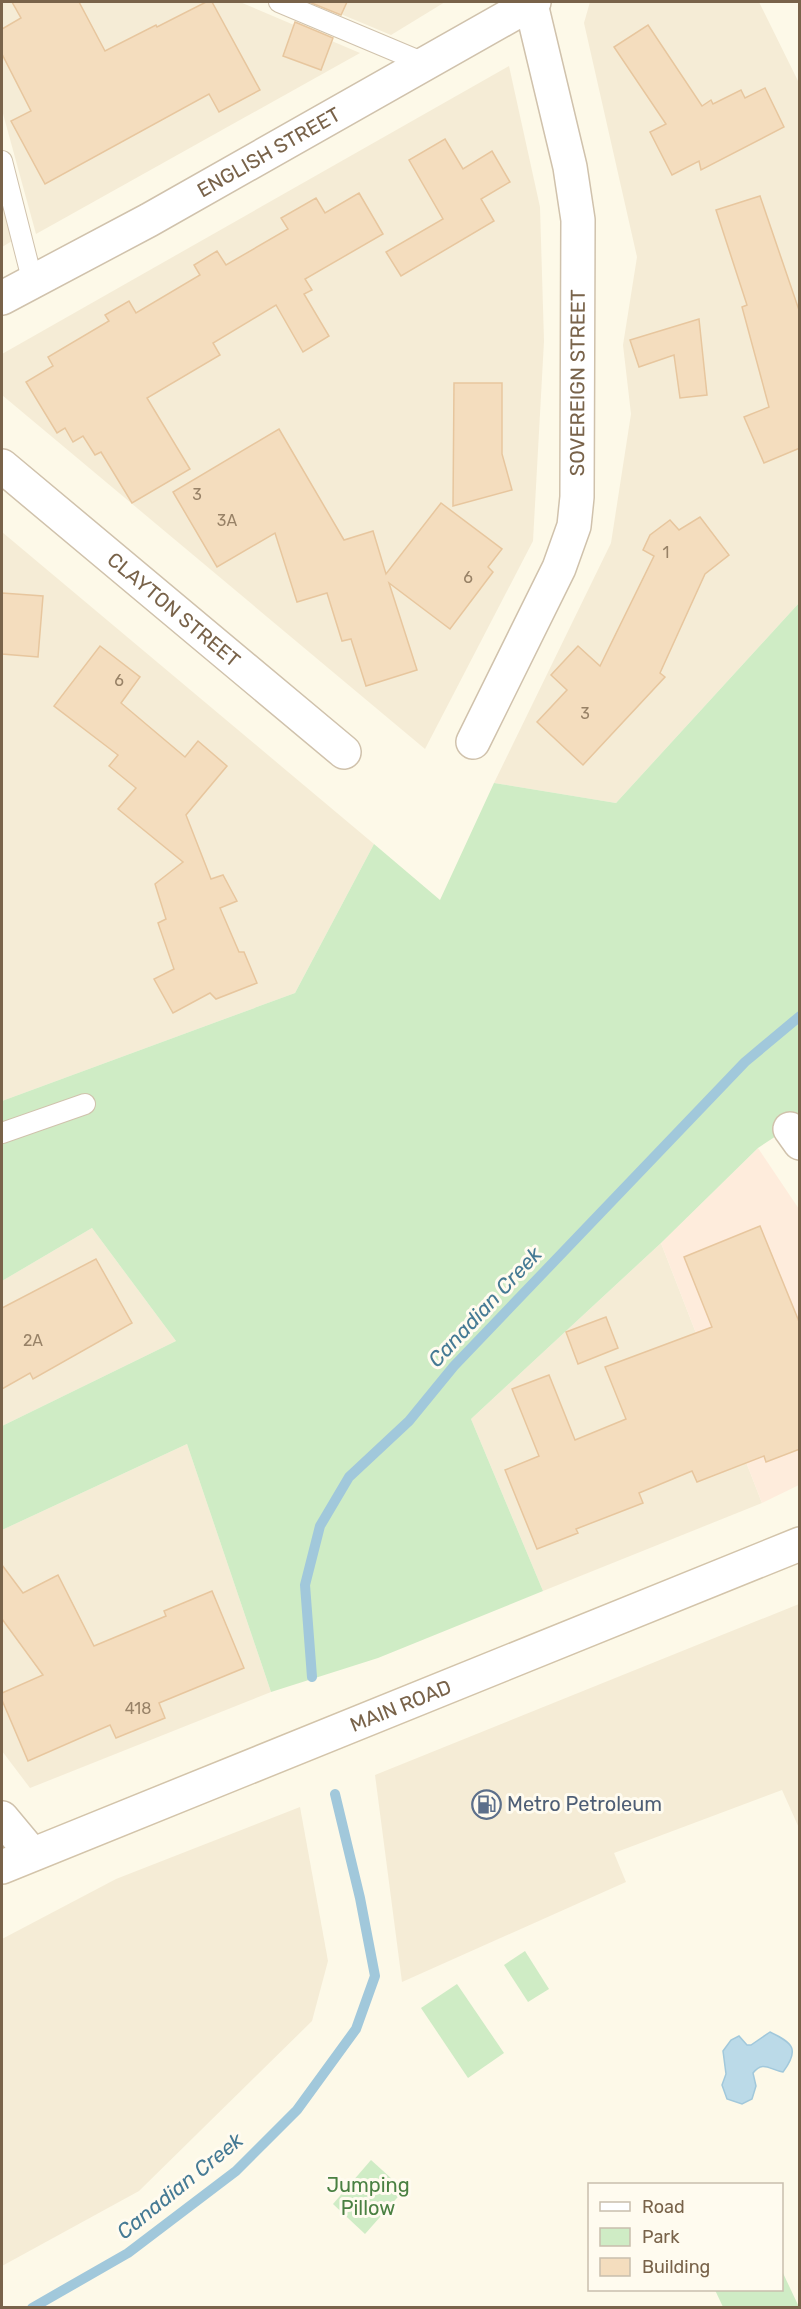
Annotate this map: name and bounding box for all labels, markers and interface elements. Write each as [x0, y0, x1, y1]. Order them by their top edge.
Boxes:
street label: ENGLISH STREET [193, 102, 345, 202]
street label: SOVEREIGN STREET [565, 289, 590, 476]
house number: 3 [192, 485, 202, 504]
house number: 3A [217, 511, 237, 530]
house number: 1 [663, 543, 669, 562]
street label: CLAYTON STREET [102, 547, 246, 672]
house number: 6 [463, 568, 473, 587]
house number: 6 [114, 671, 124, 690]
house number: 3 [580, 704, 590, 723]
water label: Canadian Creek [423, 1241, 548, 1372]
house number: 2A [23, 1331, 43, 1350]
street label: MAIN ROAD [346, 1674, 455, 1737]
house number: 418 [125, 1699, 151, 1718]
fuel station icon: Metro Petroleum [470, 1788, 502, 1820]
place label: Metro Petroleum [507, 1792, 662, 1816]
water label: Canadian Creek [111, 2126, 249, 2244]
park label: Jumping Pillow [326, 2173, 410, 2220]
legend [588, 2183, 783, 2291]
text: Road [642, 2196, 685, 2218]
text: Park [642, 2226, 680, 2248]
text: Building [642, 2256, 710, 2278]

